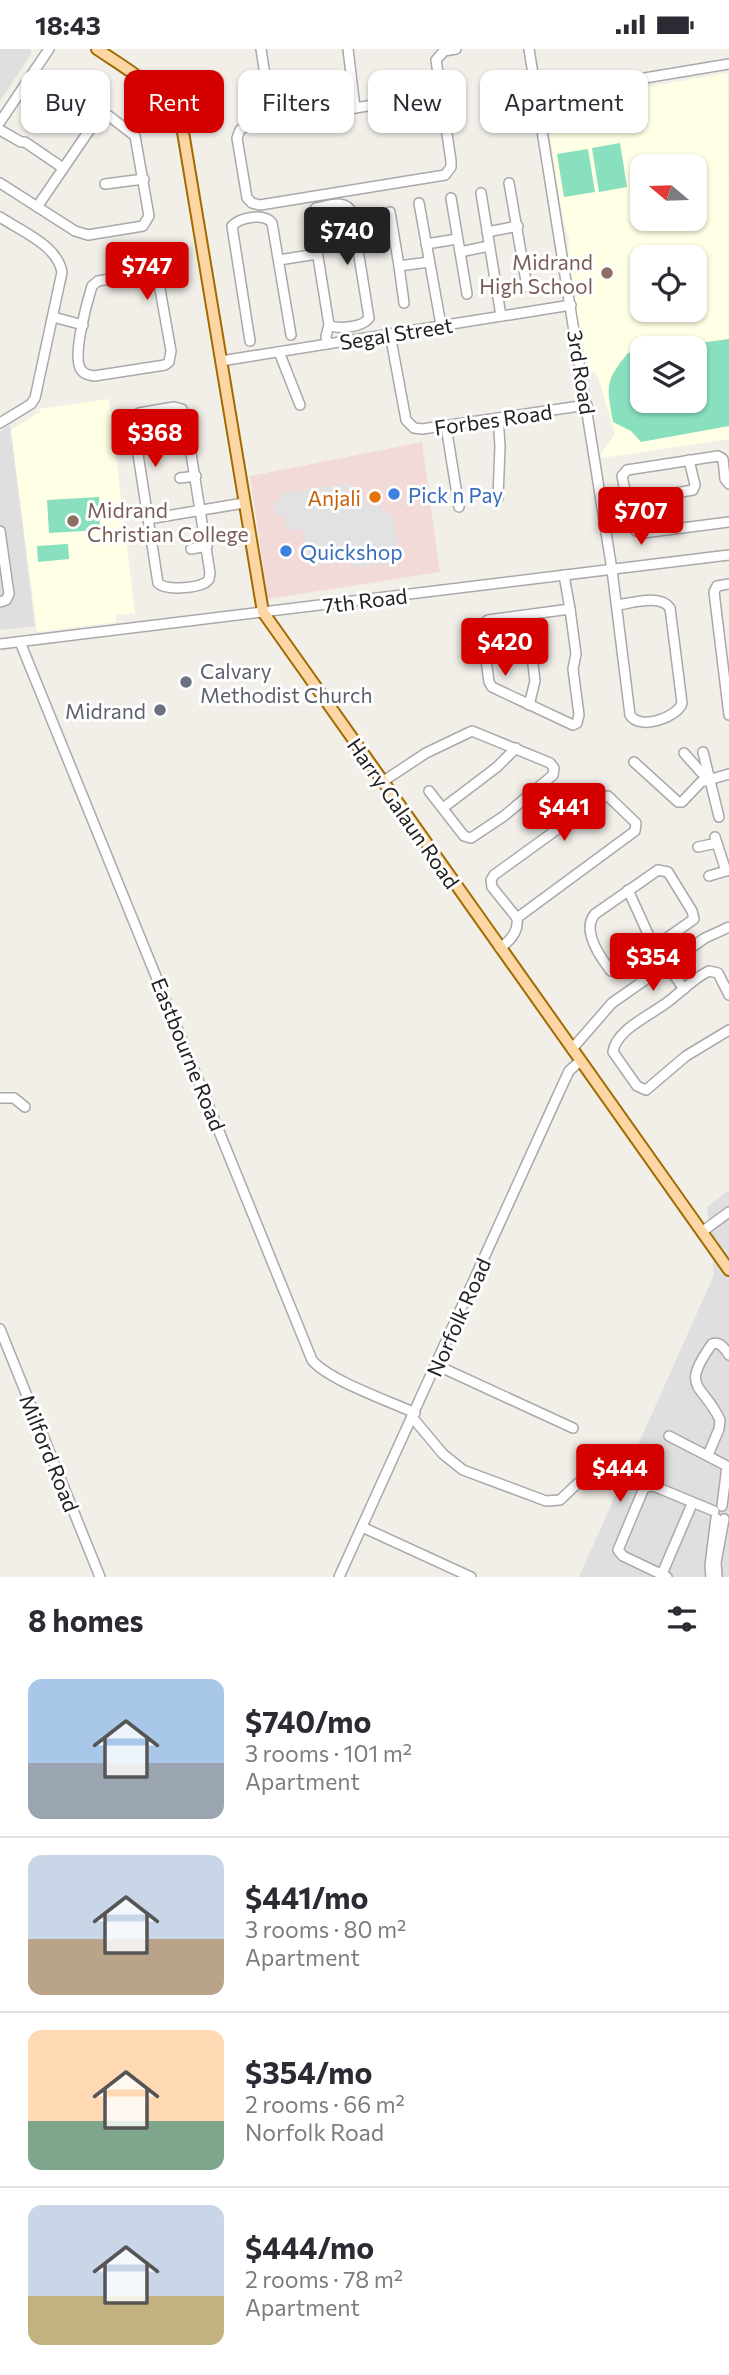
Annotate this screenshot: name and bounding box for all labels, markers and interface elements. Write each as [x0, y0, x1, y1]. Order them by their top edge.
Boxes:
text: 18:43 [35, 9, 101, 40]
chip: Buy [21, 70, 110, 133]
chip: Rent [124, 70, 224, 133]
chip: Filters [238, 70, 354, 133]
chip: New [368, 70, 466, 133]
chip: Apartment [480, 70, 648, 133]
north arrow [630, 154, 707, 231]
map controls [630, 154, 707, 413]
pin: $740 [306, 207, 388, 267]
text: $740 [320, 216, 374, 244]
pin: $747 [106, 243, 188, 302]
button: locate [630, 245, 707, 322]
place label: Midrand High School [479, 249, 593, 298]
text: $747 [122, 251, 172, 279]
marker: Midrand High School [599, 265, 615, 281]
street label: Segal Street [338, 312, 454, 354]
street label: 3rd Road [563, 328, 601, 416]
button: layers [630, 336, 707, 413]
street label: Forbes Road [433, 398, 553, 440]
pin: $368 [114, 409, 196, 469]
text: $368 [127, 418, 183, 446]
place label: Pick n Pay [408, 482, 503, 507]
place label: Anjali [307, 485, 361, 510]
marker: Pick n Pay [386, 486, 402, 502]
pin: $707 [600, 487, 682, 547]
marker: Anjali [367, 489, 383, 505]
text: $707 [614, 496, 668, 524]
place label: Midrand Christian College [87, 497, 249, 546]
marker: Midrand Christian College [65, 513, 81, 529]
place label: Quickshop [300, 539, 403, 564]
marker: Quickshop [278, 543, 294, 559]
street label: 7th Road [321, 582, 409, 618]
pin: $420 [464, 619, 546, 678]
text: $420 [477, 627, 533, 655]
place label: Calvary Methodist Church [200, 658, 372, 707]
marker: Calvary Methodist Church [178, 674, 194, 690]
place label: Midrand [65, 698, 146, 723]
marker: Midrand [152, 702, 168, 718]
street label: Harry Galaun Road [343, 733, 465, 893]
pin: $441 [523, 783, 605, 843]
text: $441 [538, 792, 590, 820]
pin: $354 [612, 933, 694, 993]
text: $354 [626, 942, 680, 970]
street label: Eastbourne Road [147, 974, 231, 1134]
street label: Norfolk Road [421, 1254, 495, 1380]
street label: Milford Road [15, 1391, 85, 1515]
pin: $444 [579, 1445, 661, 1504]
text: $444 [592, 1453, 648, 1481]
icon: filters [663, 1600, 701, 1638]
text: 8 homes [28, 1601, 144, 1638]
text: $740/mo [245, 1702, 371, 1739]
icon: home [84, 1707, 168, 1791]
text: 3 rooms · 101 m² [245, 1739, 412, 1767]
text: Apartment [245, 1767, 360, 1795]
text: $441/mo [245, 1878, 368, 1915]
icon: home [84, 1883, 168, 1967]
text: 3 rooms · 80 m² [245, 1915, 406, 1943]
text: Apartment [245, 1943, 360, 1971]
text: $354/mo [245, 2053, 372, 2090]
icon: home [84, 2058, 168, 2142]
text: 2 rooms · 66 m² [245, 2090, 405, 2118]
text: Norfolk Road [245, 2118, 384, 2146]
text: $444/mo [245, 2228, 374, 2265]
icon: home [84, 2233, 168, 2317]
text: 2 rooms · 78 m² [245, 2265, 403, 2293]
text: Apartment [245, 2293, 360, 2321]

